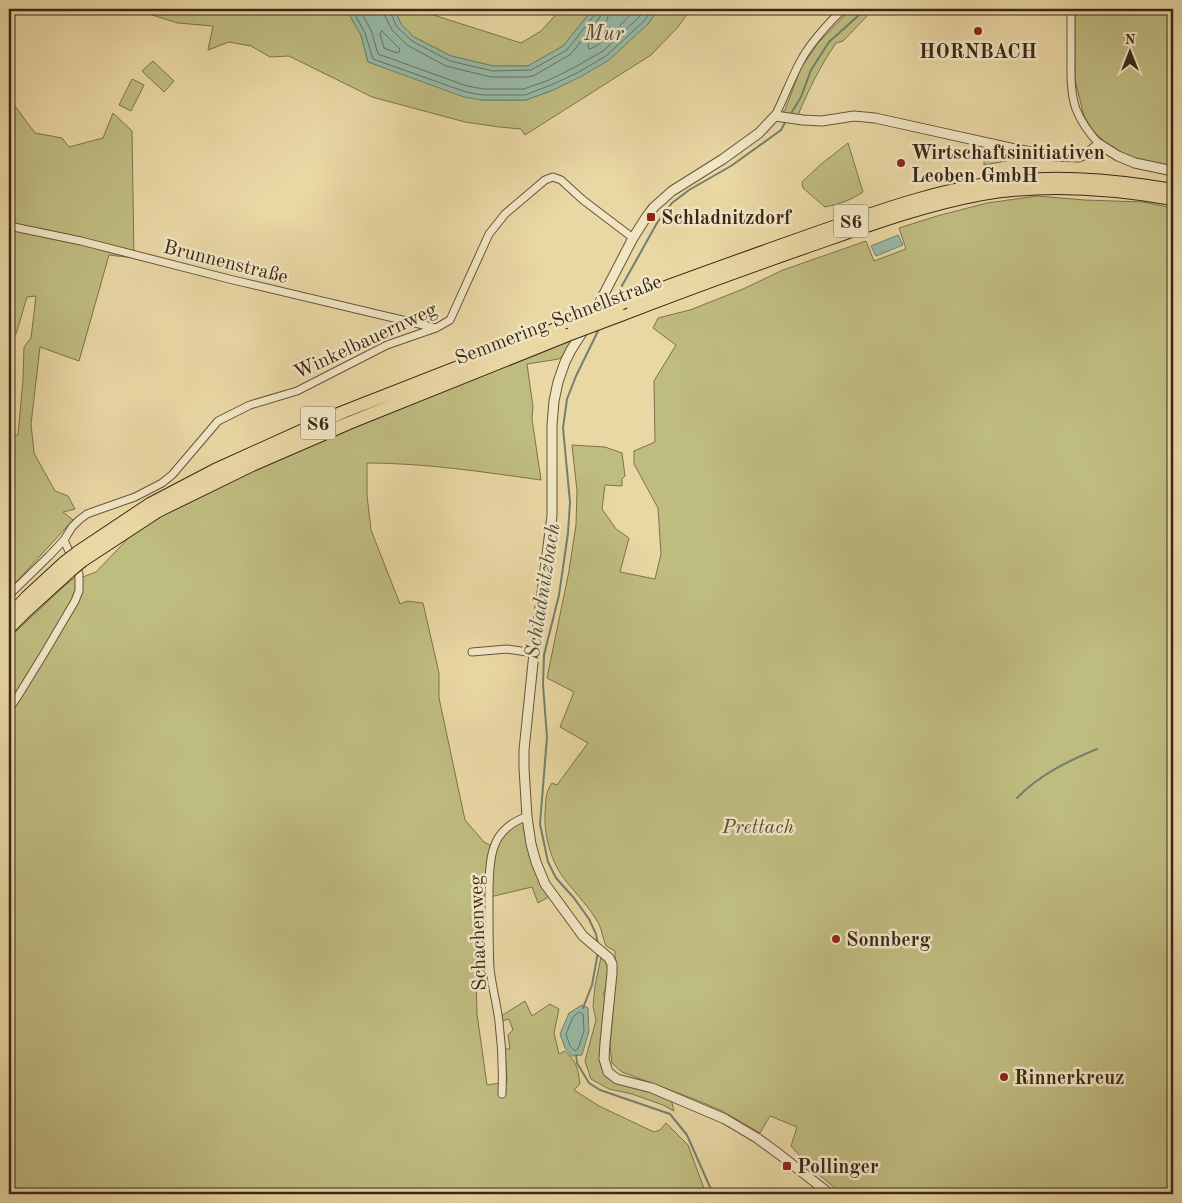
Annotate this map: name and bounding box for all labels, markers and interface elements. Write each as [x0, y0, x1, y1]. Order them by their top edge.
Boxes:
water label: Mur [583, 24, 625, 45]
marker: HORNBACH [972, 25, 984, 37]
north arrow [1104, 28, 1154, 78]
text: N [1125, 33, 1136, 47]
place label: HORNBACH [919, 43, 1037, 63]
place label: Wirtschaftsinitiativen Leoben GmbH [911, 144, 1105, 187]
marker: Wirtschaftsinitiativen Leoben GmbH [895, 157, 907, 169]
road number: S6 [834, 205, 868, 238]
place label: Schladnitzdorf [661, 209, 793, 229]
marker: Schladnitzdorf [645, 211, 657, 223]
street label: Brunnenstraße [161, 238, 290, 288]
street label: Semmering Schnellstraße [453, 272, 665, 370]
street label: Winkelbauernweg [291, 300, 441, 384]
road number: S6 [300, 406, 336, 439]
water label: Schladnitzbach [522, 522, 565, 661]
park label: Prettach [721, 818, 794, 838]
street label: Schachenweg [467, 874, 491, 991]
place label: Sonnberg [846, 931, 930, 951]
marker: Sonnberg [830, 933, 842, 945]
place label: Rinnerkreuz [1014, 1069, 1124, 1089]
marker: Rinnerkreuz [998, 1071, 1010, 1083]
place label: Pollinger [797, 1158, 879, 1178]
marker: Pollinger [781, 1160, 793, 1172]

